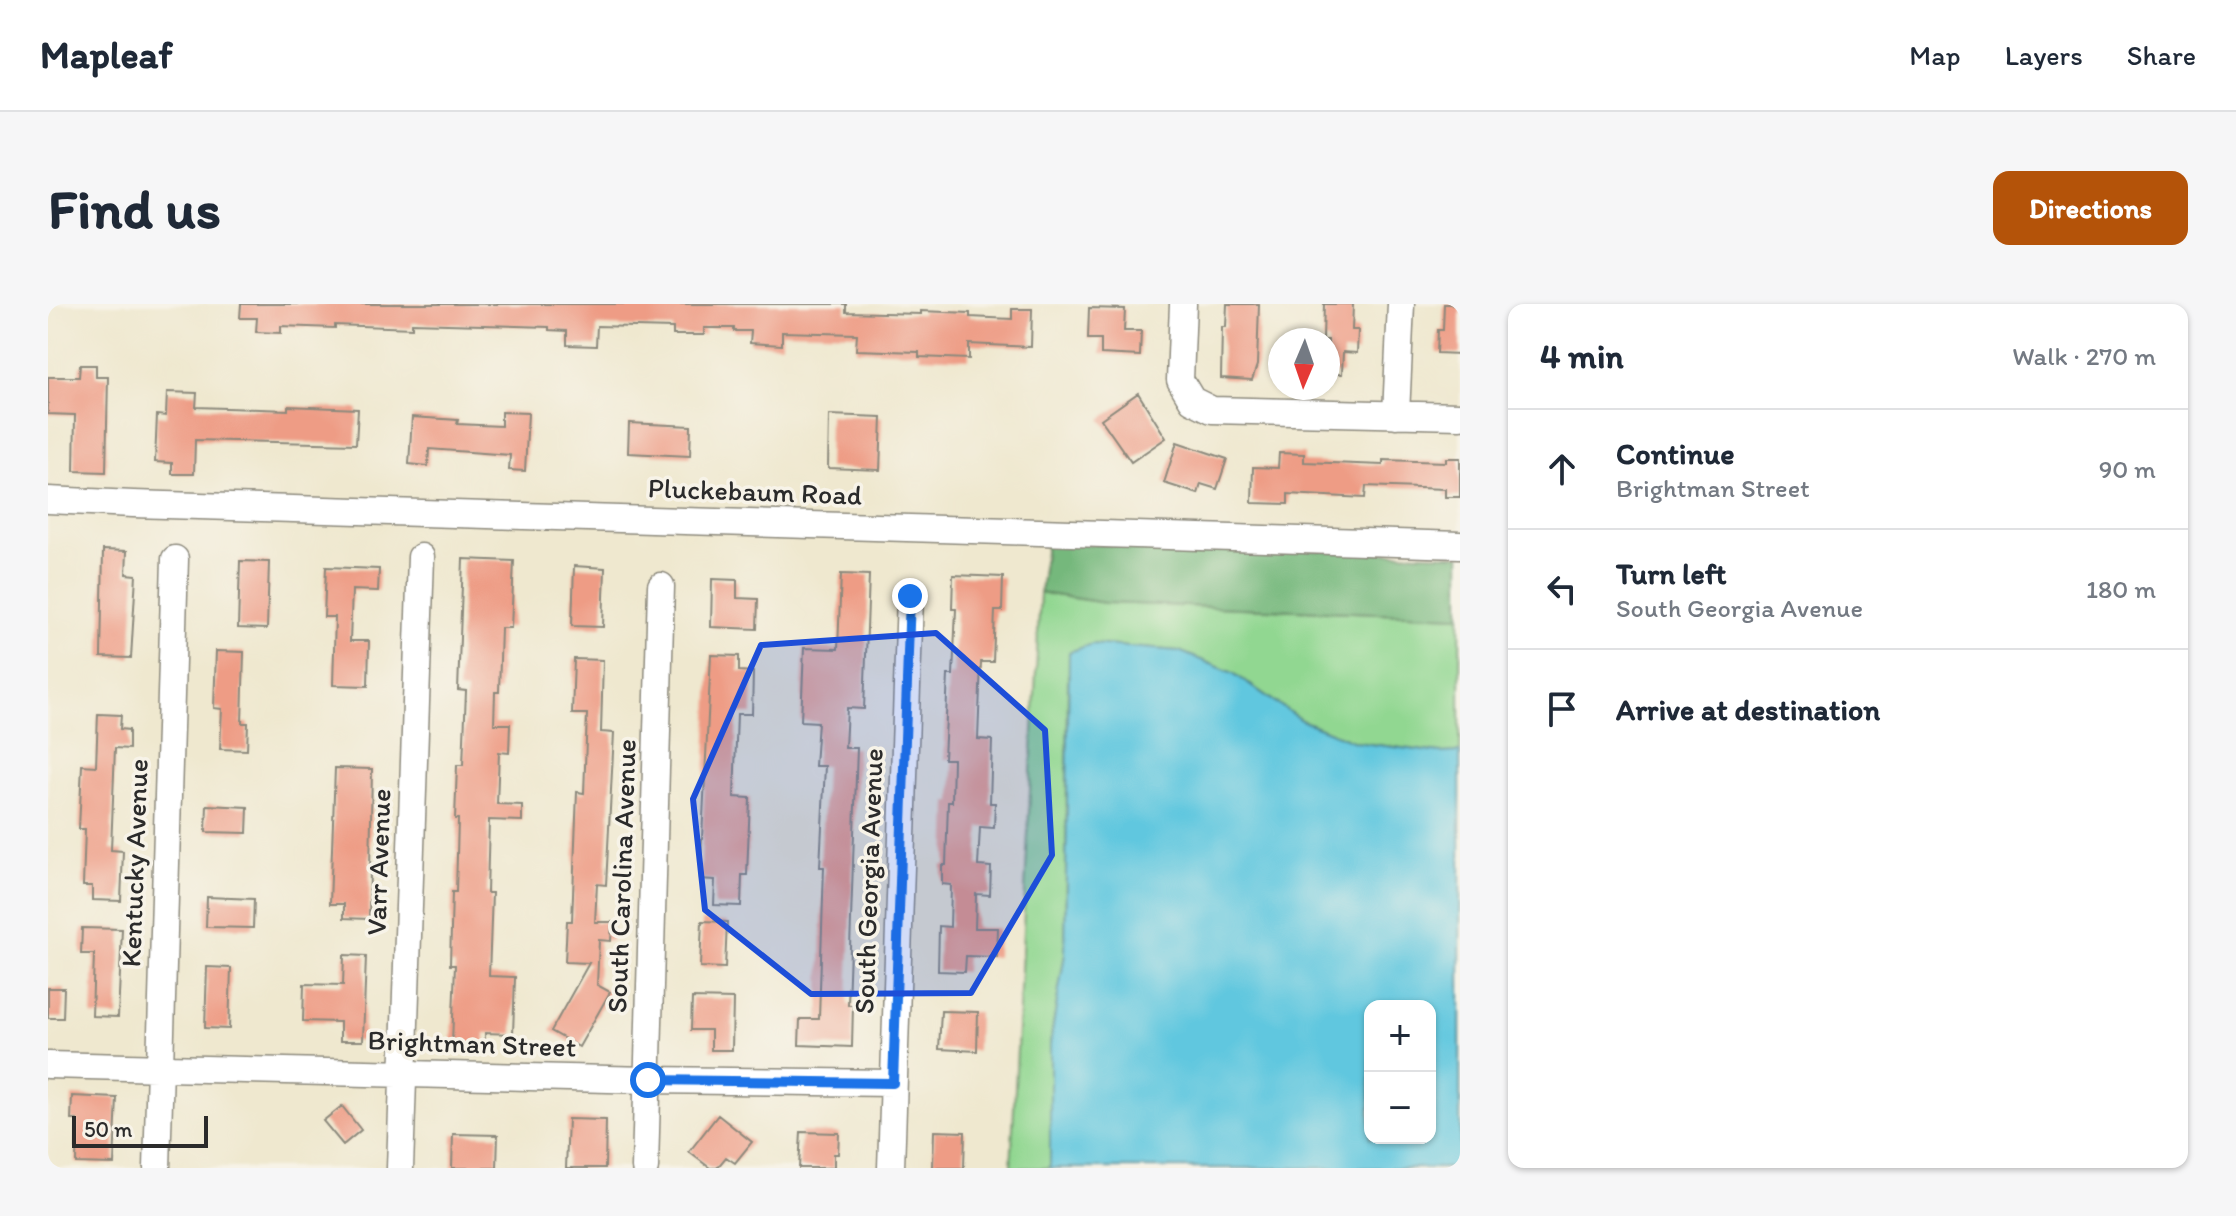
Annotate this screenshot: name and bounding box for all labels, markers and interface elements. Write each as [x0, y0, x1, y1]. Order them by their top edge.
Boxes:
text: Mapleaf [40, 32, 173, 78]
text: Map [1909, 38, 1961, 72]
text: Layers [2005, 38, 2083, 72]
text: Share [2127, 38, 2196, 72]
button: Directions [1993, 171, 2188, 245]
text: Find us [48, 175, 221, 242]
north arrow [1268, 328, 1340, 400]
text: 4 min [1540, 336, 1624, 377]
text: Walk · 270 m [2012, 340, 2156, 372]
text: Continue [1616, 435, 1735, 472]
icon: ahead [1540, 447, 1584, 491]
text: 90 m [2099, 453, 2156, 485]
street label: Pluckebaum Road [647, 470, 863, 512]
text: Brightman Street [1616, 472, 1810, 504]
text: Turn left [1616, 555, 1727, 592]
icon: left [1540, 567, 1584, 611]
text: 180 m [2086, 573, 2156, 605]
route end [892, 578, 928, 614]
text: South Georgia Avenue [1616, 592, 1863, 624]
icon: arrive [1540, 687, 1584, 731]
text: Arrive at destination [1616, 691, 1880, 728]
street label: South Carolina Avenue [599, 738, 643, 1014]
street label: South Georgia Avenue [846, 747, 890, 1015]
street label: Kentucky Avenue [113, 758, 155, 968]
street label: Varr Avenue [358, 788, 398, 936]
map controls [1364, 1000, 1436, 1144]
button: + [1364, 1000, 1436, 1072]
street label: Brightman Street [367, 1022, 577, 1064]
route start [630, 1062, 666, 1098]
button: − [1364, 1072, 1436, 1144]
scale bar [72, 1112, 208, 1148]
text: 50 m [84, 1116, 133, 1143]

